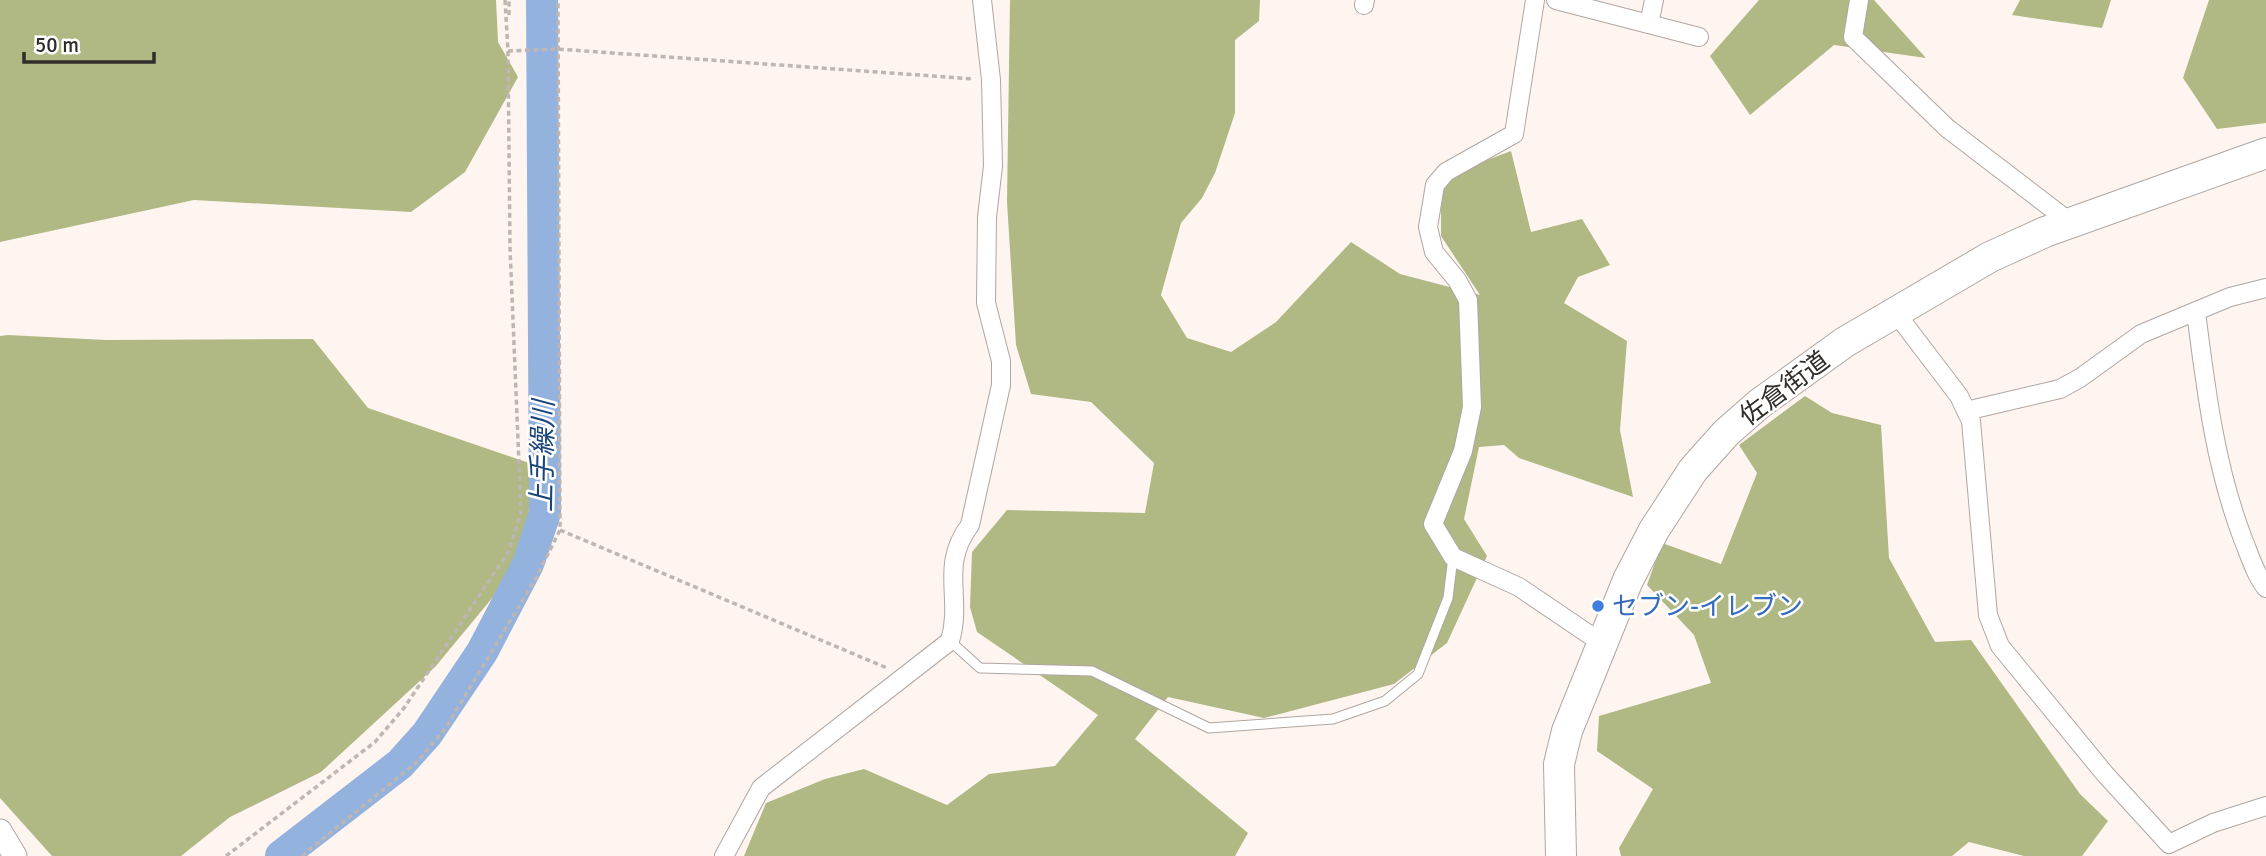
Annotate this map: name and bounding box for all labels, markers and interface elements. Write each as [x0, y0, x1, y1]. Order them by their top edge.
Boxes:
scale bar [24, 21, 154, 65]
text: 50 m [35, 32, 79, 58]
street label: 佐倉街道 [1733, 345, 1836, 433]
water label: 上手繰川 [525, 397, 561, 512]
place label: セブン-イレブン [1612, 591, 1803, 623]
marker: セブン-イレブン [1590, 598, 1606, 614]

